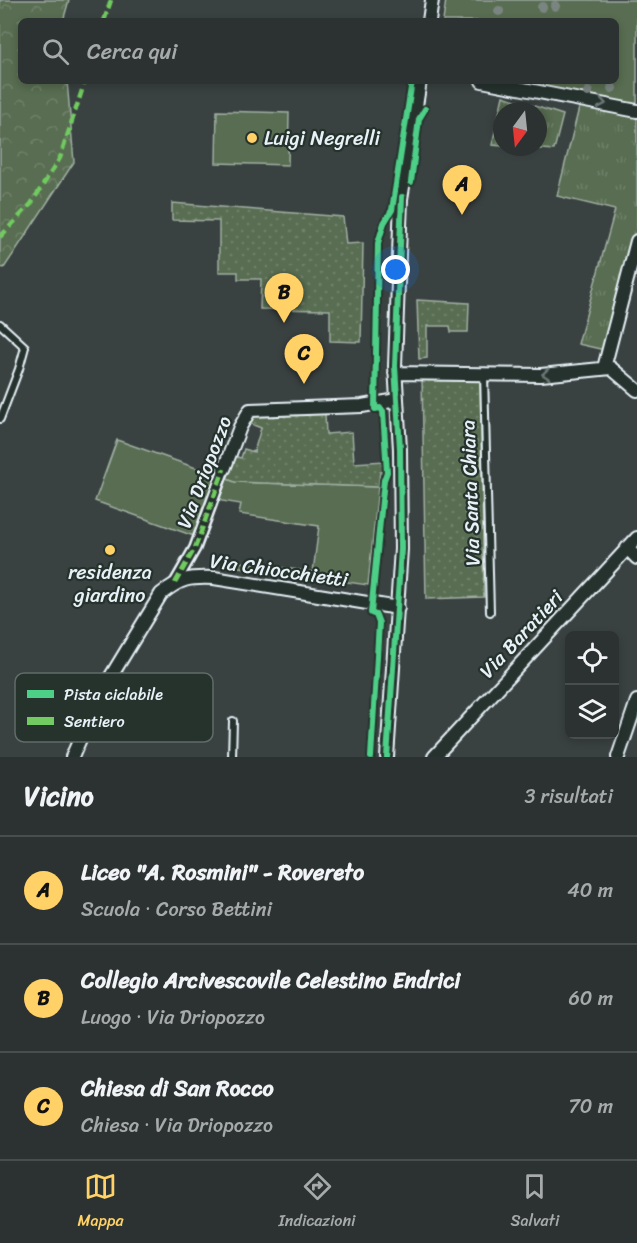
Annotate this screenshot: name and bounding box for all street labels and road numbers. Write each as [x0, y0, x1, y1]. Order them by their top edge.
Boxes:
street label: Via Driopozzo [167, 411, 242, 534]
street label: Via Santa Chiara [450, 419, 491, 567]
street label: Via Chiocchietti [208, 543, 352, 598]
street label: Via Baratieri [471, 581, 573, 687]

